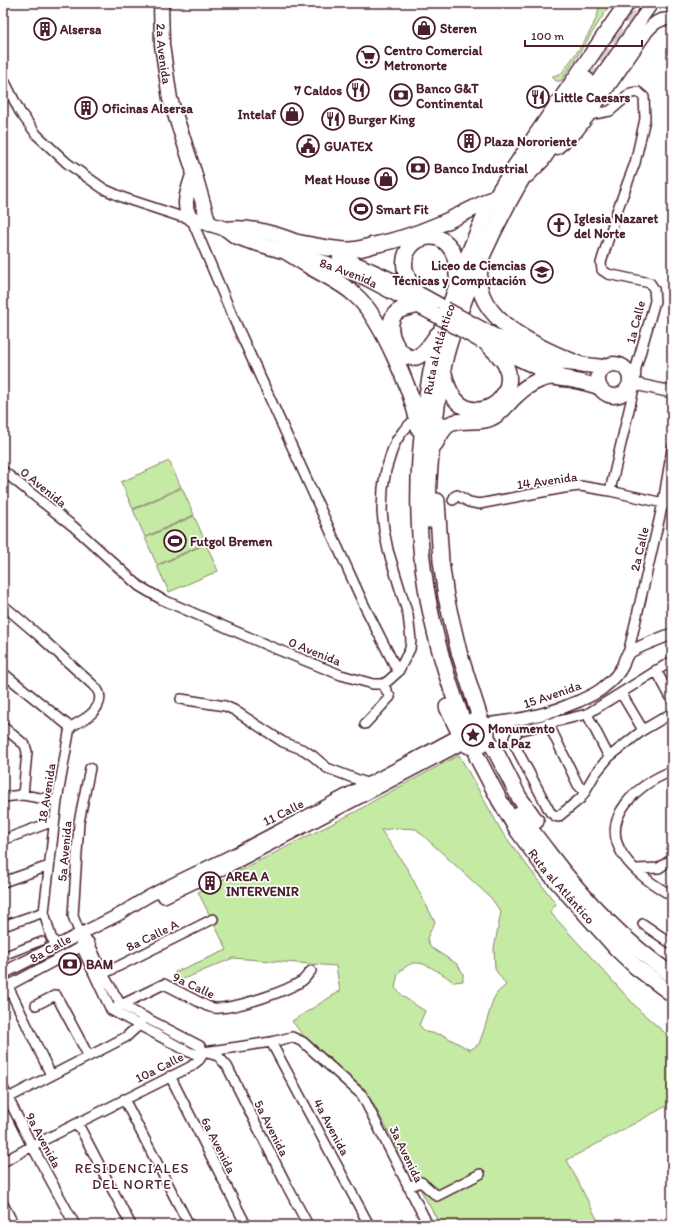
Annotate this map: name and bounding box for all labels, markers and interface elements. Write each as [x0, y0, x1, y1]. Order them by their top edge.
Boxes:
shop icon: Steren [411, 15, 437, 41]
building icon: Alsersa [32, 16, 58, 42]
place label: Steren [440, 21, 477, 36]
place label: Alsersa [59, 22, 102, 37]
scale bar [525, 22, 642, 48]
street label: 2a Avenida [153, 23, 175, 85]
text: 100 m [531, 29, 564, 43]
place label: Centro Comercial Metronorte [384, 43, 483, 73]
supermarket icon: Centro Comercial Metronorte [355, 44, 381, 70]
restaurant icon: 7 Caldos [345, 77, 371, 103]
place label: Banco G&T Continental [416, 81, 483, 111]
bank icon: Banco G&T Continental [388, 82, 414, 108]
place label: 7 Caldos [293, 83, 342, 98]
restaurant icon: Little Caesars [525, 84, 551, 110]
place label: Little Caesars [554, 90, 631, 105]
building icon: Oficinas Alsersa [73, 95, 99, 121]
place label: Oficinas Alsersa [102, 101, 193, 116]
shop icon: Intelaf [279, 101, 305, 127]
restaurant icon: Burger King [320, 106, 346, 132]
place label: Intelaf [238, 107, 277, 122]
place label: Burger King [348, 112, 416, 128]
building icon: Plaza Nororiente [456, 128, 482, 154]
public building icon: GUATEX [295, 133, 321, 159]
place label: Plaza Nororiente [484, 134, 577, 149]
place label: GUATEX [324, 139, 373, 154]
bank icon: Banco Industrial [405, 155, 431, 181]
place label: Banco Industrial [434, 161, 528, 176]
shop icon: Meat House [373, 166, 399, 192]
place label: Meat House [305, 172, 370, 187]
sports icon: Smart Fit [348, 196, 374, 222]
place label: Smart Fit [376, 202, 429, 217]
place label: Iglesia Nazaret del Norte [574, 211, 658, 241]
church icon: Iglesia Nazaret del Norte [546, 212, 572, 238]
street label: 8a Avenida [318, 255, 381, 291]
place label: Liceo de Ciencias Técnicas y Computación [392, 258, 527, 289]
school or university icon: Liceo de Ciencias Técnicas y Computación [529, 259, 555, 285]
street label: 1a Calle [623, 299, 648, 345]
street label: Ruta al Atlántico [420, 301, 458, 396]
street label: 0 Avenida [17, 464, 70, 511]
street label: 14 Avenida [516, 469, 579, 492]
street label: 2a Calle [627, 526, 652, 573]
sports icon: Futgol Bremen [162, 528, 188, 554]
place label: Futgol Bremen [190, 534, 273, 550]
street label: 0 Avenida [286, 634, 344, 669]
street label: 15 Avenida [521, 677, 583, 711]
place label: Monumento a la Paz [488, 721, 555, 751]
place icon: Monumento a la Paz [460, 722, 486, 748]
street label: 18 Avenida [34, 762, 59, 824]
street label: 11 Calle [260, 796, 306, 829]
street label: 5a Avenida [54, 820, 75, 882]
street label: Ruta al Atlántico [525, 846, 598, 927]
place label: AREA A INTERVENIR [225, 869, 299, 899]
building icon: AREA A INTERVENIR [197, 870, 223, 896]
street label: 8a Calle A [124, 916, 181, 955]
street label: 8a Calle [27, 931, 74, 966]
bank icon: BAM [57, 951, 83, 977]
place label: BAM [86, 957, 113, 972]
street label: 9a Calle [170, 969, 217, 1002]
street label: 10a Calle [133, 1049, 186, 1086]
street label: 4a Avenida [310, 1096, 353, 1158]
street label: 5a Avenida [251, 1098, 292, 1159]
street label: 9a Avenida [23, 1110, 65, 1171]
street label: 6a Avenida [198, 1115, 239, 1176]
street label: 3a Avenida [386, 1123, 427, 1185]
district label: RESIDENCIALES DEL NORTE [75, 1160, 189, 1193]

